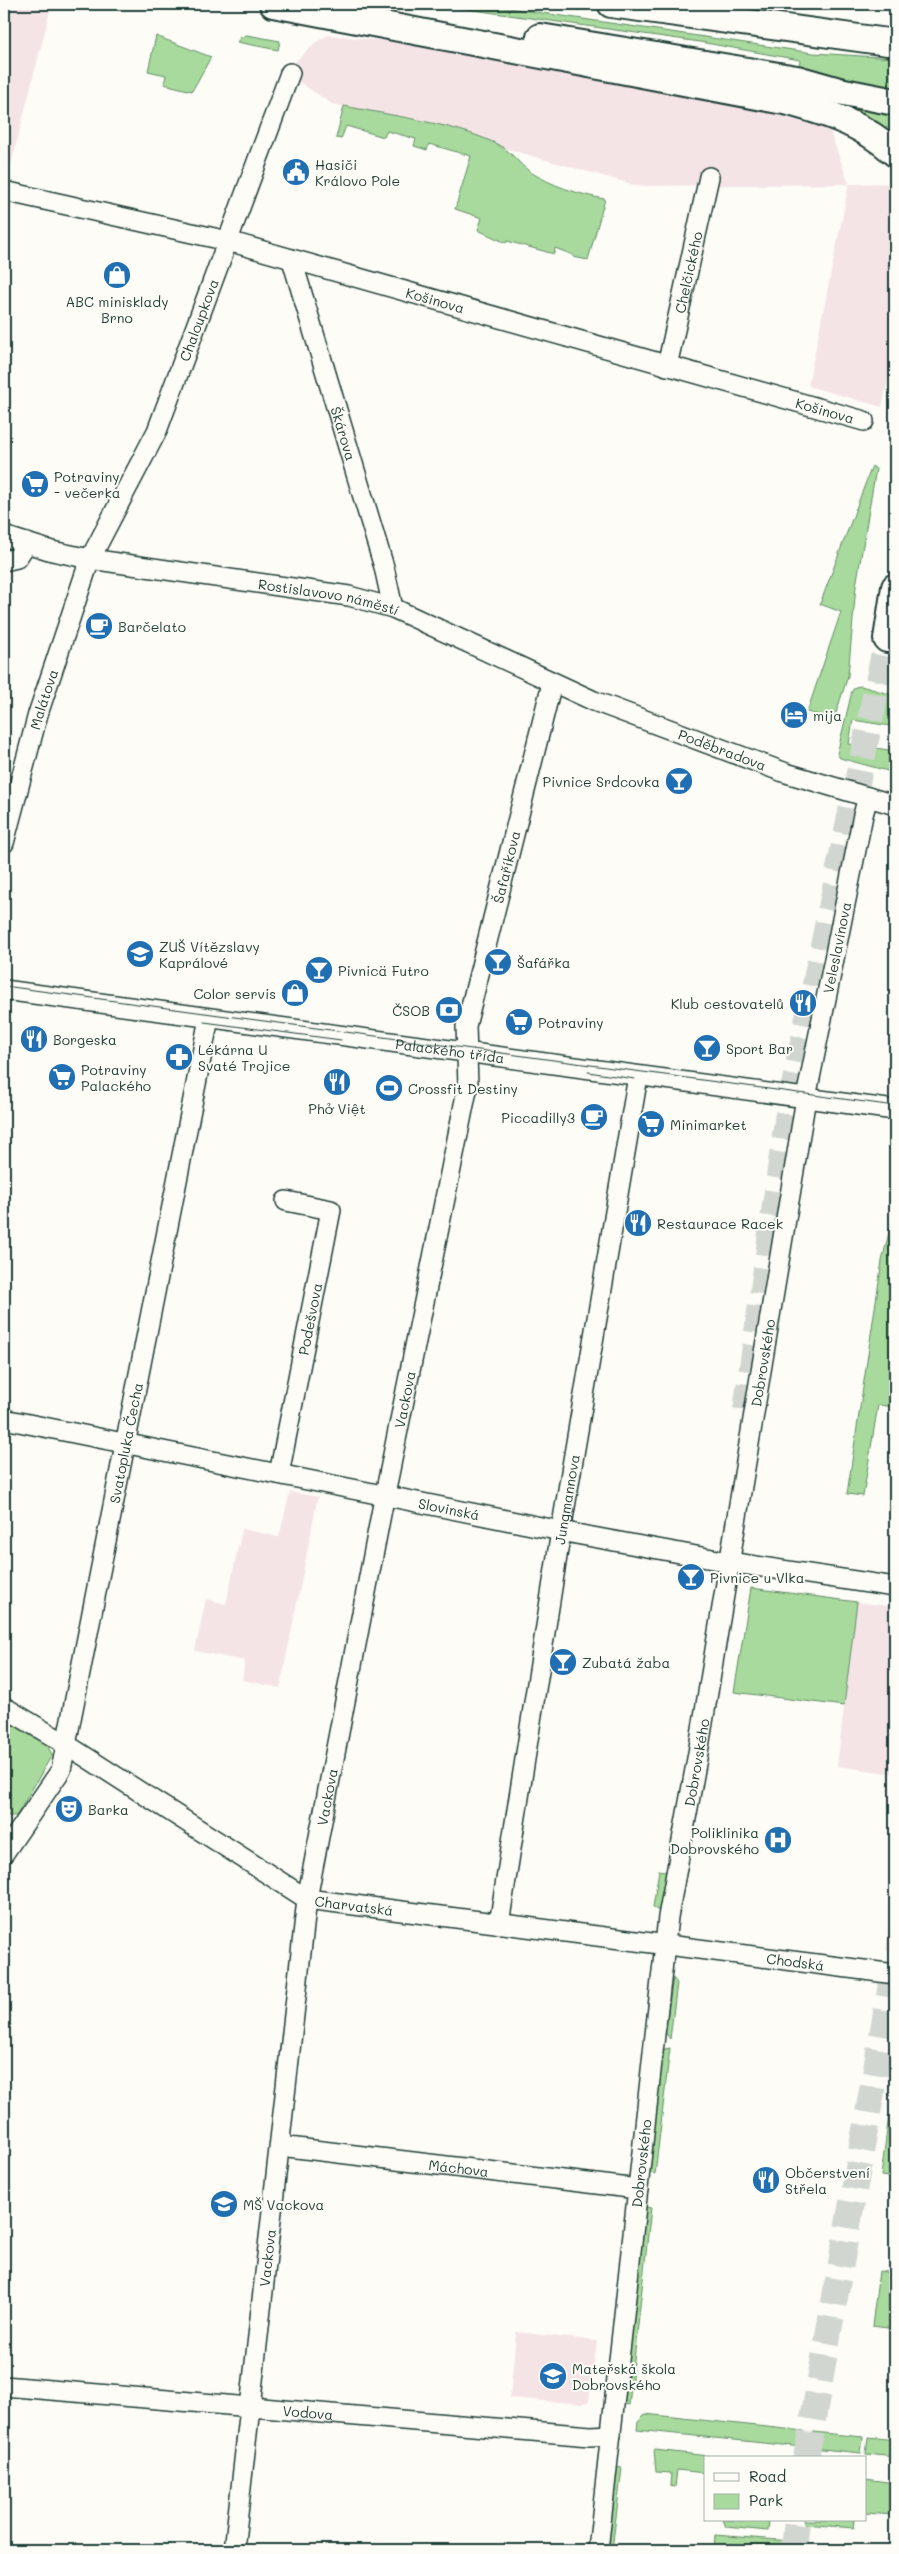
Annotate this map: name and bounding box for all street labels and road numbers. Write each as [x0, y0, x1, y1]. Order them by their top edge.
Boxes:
street label: Chelčického [670, 230, 706, 315]
street label: Chaloupkova [174, 276, 222, 364]
street label: Košinova [404, 282, 467, 317]
street label: Košinova [794, 393, 857, 427]
street label: Škárova [327, 404, 361, 463]
street label: Rostislavovo náměstí [257, 574, 403, 619]
street label: Malátova [25, 666, 62, 732]
street label: Poděbradova [676, 724, 769, 774]
street label: Šafaříkova [488, 829, 524, 905]
street label: Veleslavínova [818, 900, 855, 995]
street label: Palackého třída [394, 1033, 506, 1067]
street label: Podešvova [293, 1281, 326, 1357]
street label: Dobrovského [746, 1318, 779, 1408]
street label: Vackova [389, 1369, 419, 1430]
street label: Svatopluka Čecha [104, 1381, 147, 1505]
street label: Jungmannova [550, 1453, 583, 1546]
street label: Slovinská [417, 1493, 481, 1524]
street label: Dobrovského [679, 1717, 713, 1808]
street label: Vackova [312, 1767, 341, 1827]
street label: Charvatská [314, 1891, 394, 1919]
street label: Chodská [765, 1948, 825, 1974]
street label: Dobrovského [626, 2118, 655, 2209]
street label: Máchova [428, 2154, 490, 2181]
street label: Vackova [254, 2228, 279, 2288]
street label: Vodova [282, 2400, 334, 2424]

